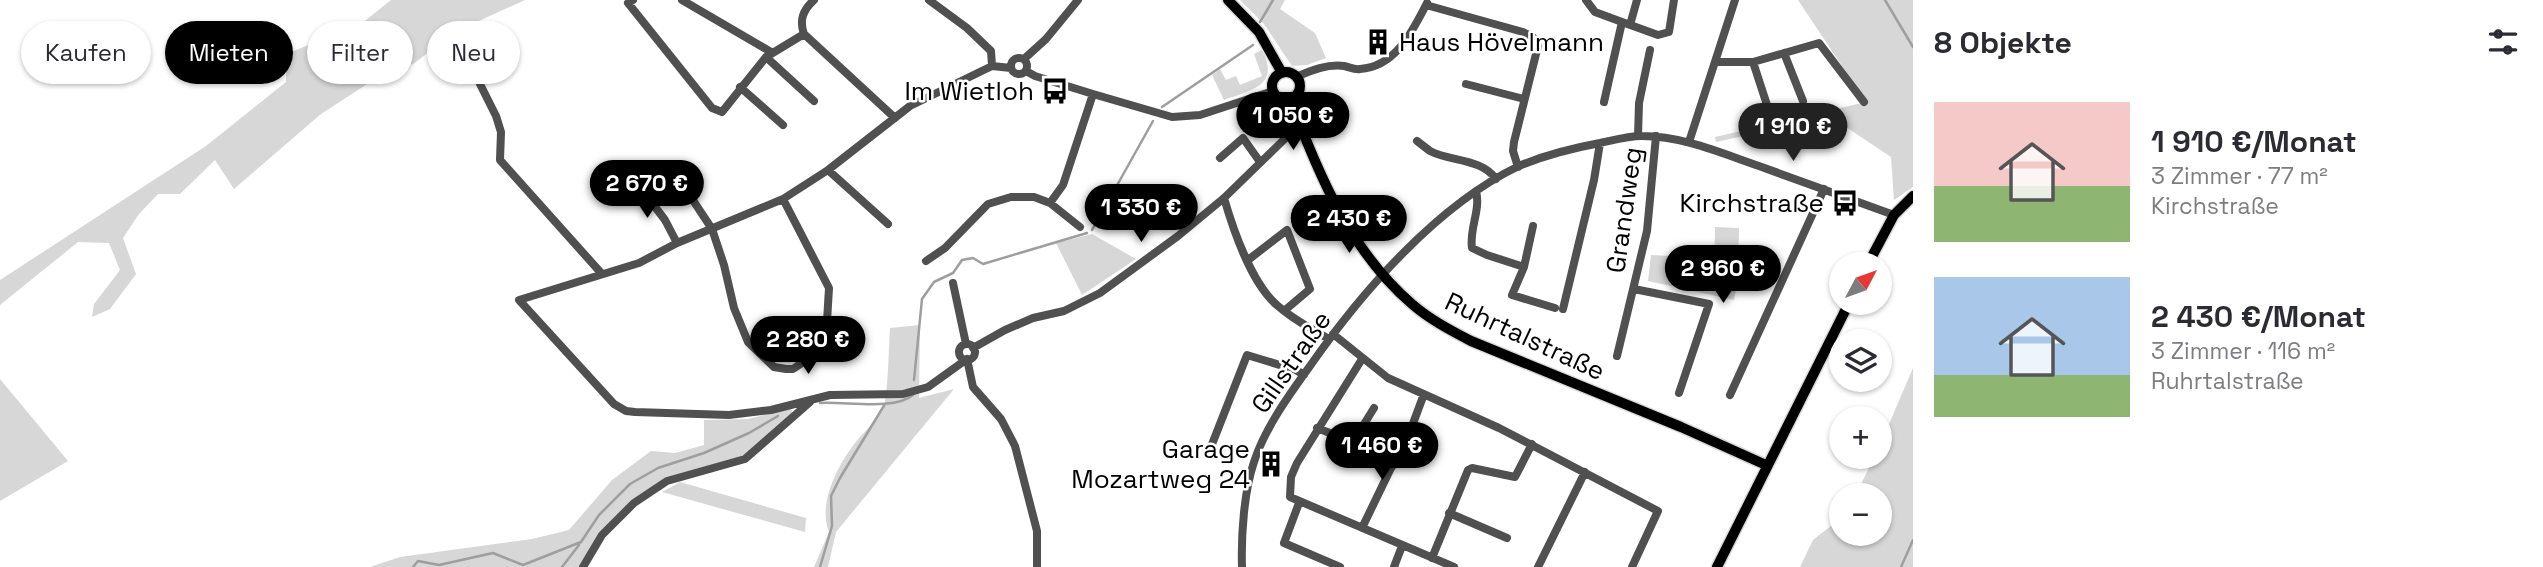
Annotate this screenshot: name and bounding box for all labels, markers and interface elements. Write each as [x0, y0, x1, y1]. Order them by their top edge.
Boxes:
chip: Kaufen [21, 21, 151, 84]
chip: Mieten [165, 21, 293, 84]
chip: Filter [307, 21, 413, 84]
chip: Neu [427, 21, 520, 84]
text: 8 Objekte [1934, 23, 2072, 62]
icon: filters [2484, 23, 2522, 61]
place label: Haus Hövelmann [1399, 25, 1604, 59]
building icon: Haus Hövelmann [1363, 27, 1393, 57]
place label: Im Wietloh [904, 74, 1034, 108]
bus stop icon: Im Wietloh [1040, 76, 1070, 106]
pin: 1 050 € [1228, 92, 1358, 152]
text: 1 050 € [1252, 100, 1334, 130]
pin: 1 910 € [1728, 104, 1858, 163]
text: 1 910 € [1754, 111, 1832, 141]
text: 1 910 €/Monat [2151, 122, 2357, 161]
icon: home [1990, 130, 2074, 214]
street label: Grandweg [1598, 145, 1650, 275]
pin: 2 670 € [582, 160, 712, 220]
text: 3 Zimmer · 77 m² [2151, 161, 2328, 191]
text: 2 670 € [606, 168, 688, 198]
pin: 1 330 € [1076, 184, 1206, 244]
place label: Kirchstraße [1680, 186, 1824, 220]
bus stop icon: Kirchstraße [1830, 188, 1860, 218]
text: Kirchstraße [2151, 191, 2279, 221]
text: 1 330 € [1101, 192, 1181, 222]
pin: 2 430 € [1284, 196, 1414, 255]
text: 2 430 € [1307, 203, 1391, 233]
pin: 2 960 € [1658, 246, 1788, 305]
north arrow [1829, 252, 1892, 315]
map controls [1829, 252, 1892, 546]
text: 2 960 € [1681, 253, 1765, 283]
street label: Ruhrtalstraße [1440, 284, 1610, 388]
text: 2 430 €/Monat [2151, 297, 2366, 336]
street label: Gillstraße [1243, 304, 1339, 420]
icon: home [1990, 305, 2074, 389]
pin: 2 280 € [743, 316, 873, 376]
text: 2 280 € [766, 324, 850, 354]
button: layers [1829, 329, 1892, 392]
text: 3 Zimmer · 116 m² [2151, 336, 2335, 366]
text: Ruhrtalstraße [2151, 366, 2304, 396]
button: + [1829, 406, 1892, 469]
pin: 1 460 € [1317, 422, 1447, 482]
text: 1 460 € [1341, 430, 1423, 460]
place label: Garage Mozartweg 24 [1071, 432, 1250, 496]
building icon: Garage Mozartweg 24 [1256, 449, 1286, 479]
button: − [1829, 483, 1892, 546]

